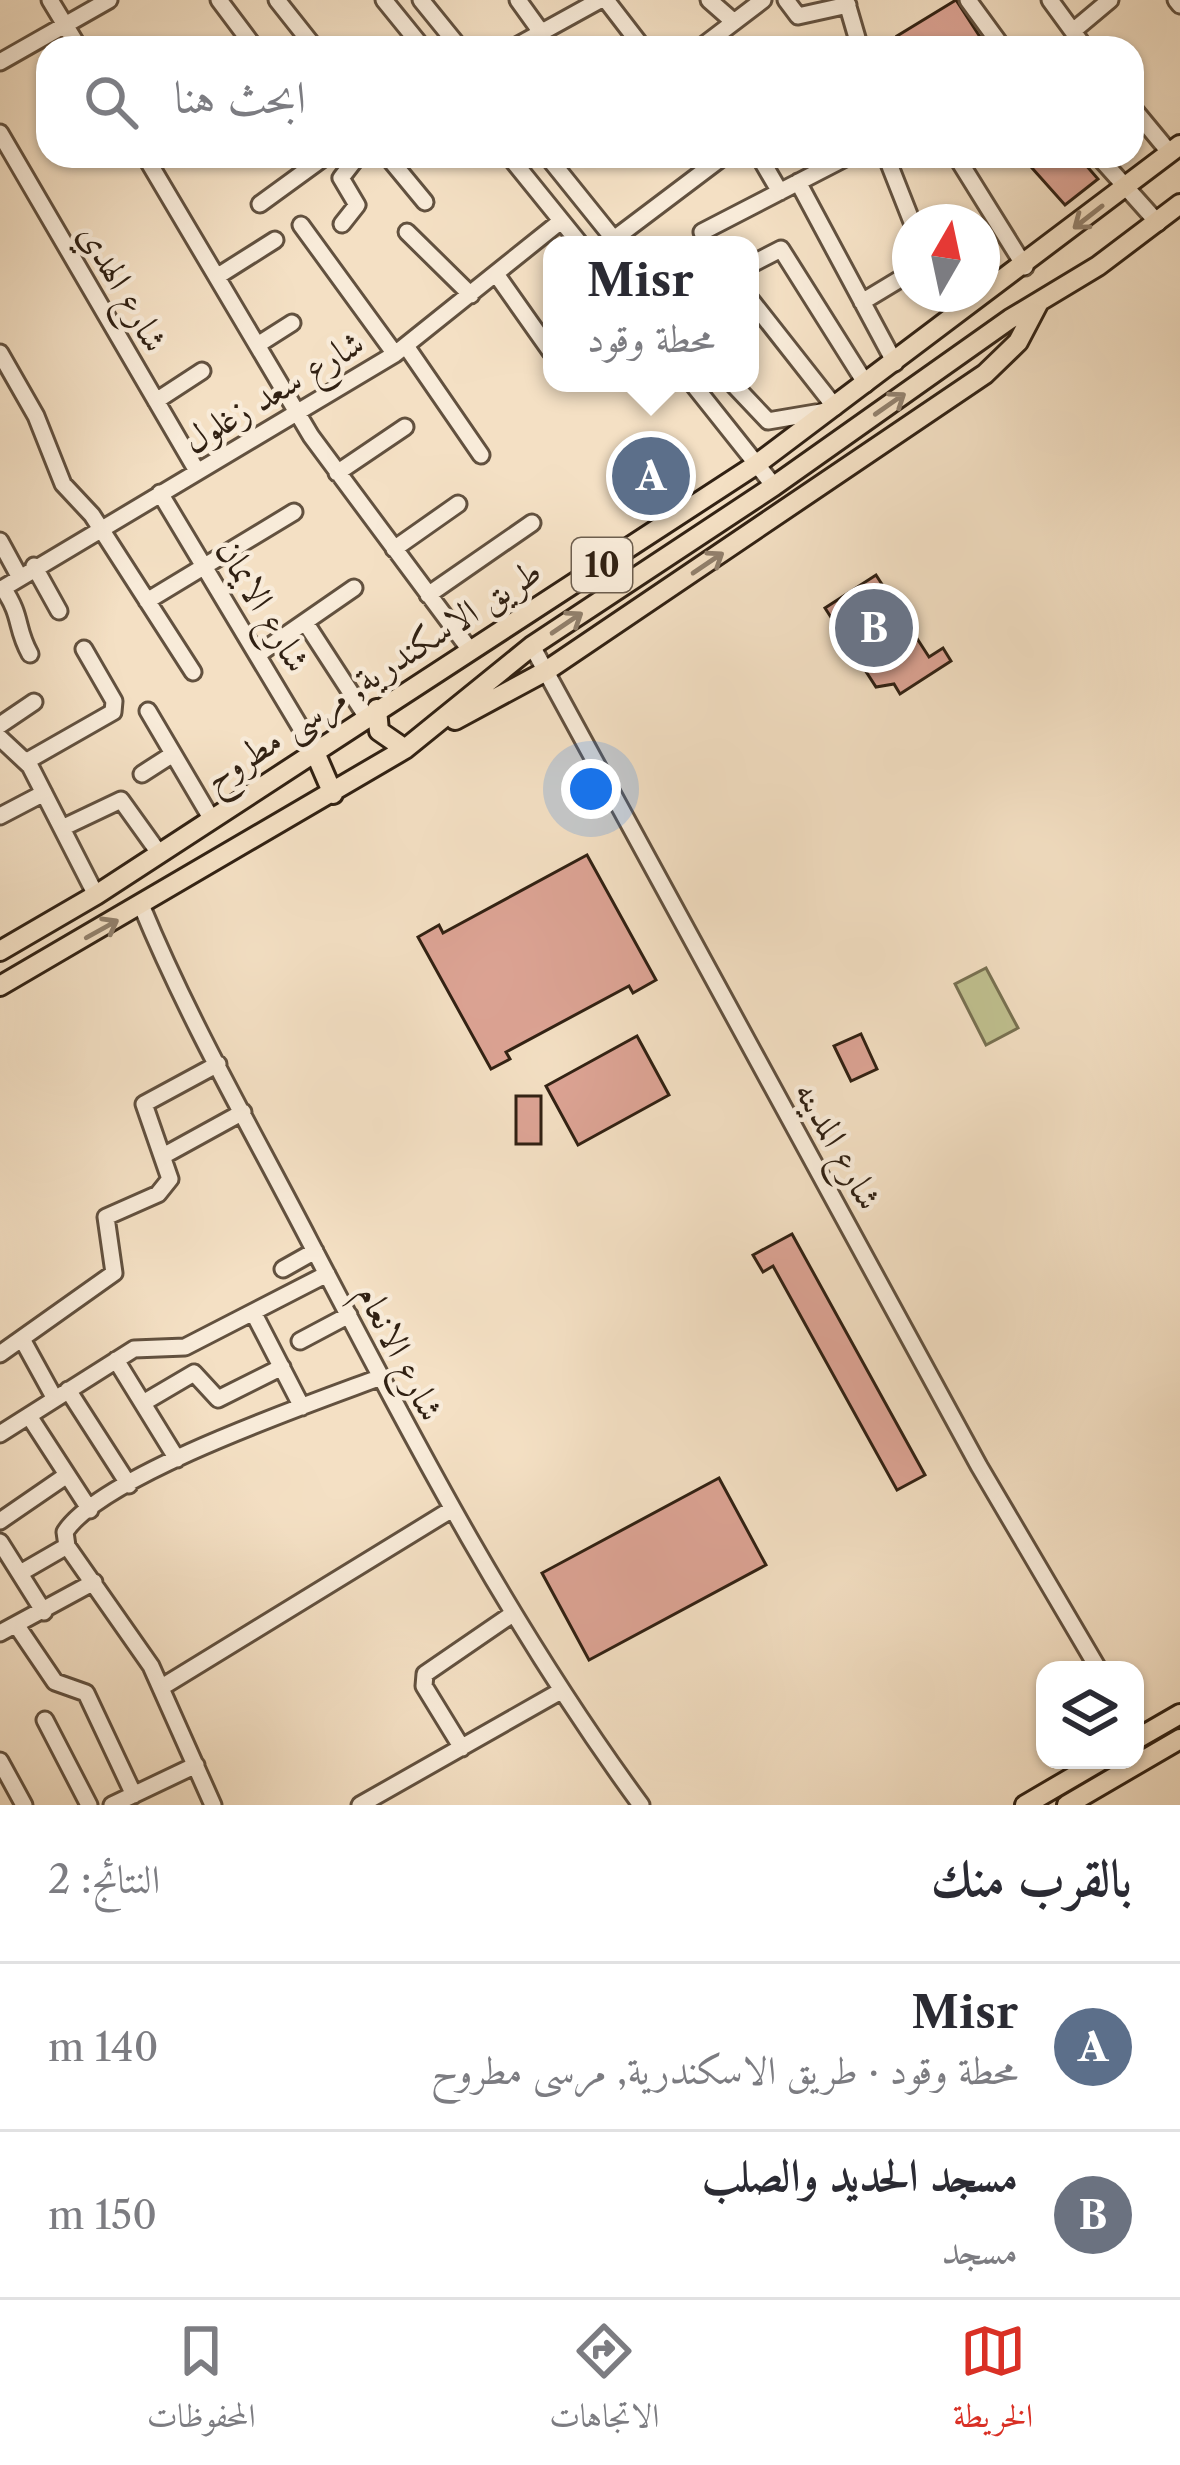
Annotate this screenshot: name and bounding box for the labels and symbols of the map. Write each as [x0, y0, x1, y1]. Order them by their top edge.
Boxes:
one-way arrow [1073, 203, 1105, 230]
north arrow [892, 204, 1000, 312]
street label: شارع الهدي [62, 215, 178, 364]
street label: شارع سعد زغلول [175, 320, 376, 470]
one-way arrow [873, 392, 906, 417]
pin: A [612, 431, 690, 521]
street label: شارع الايمان [199, 530, 321, 684]
road number: 10 [572, 538, 632, 592]
street label: طريق الاسكندرية, مرسى مطروح [195, 548, 555, 809]
one-way arrow [690, 551, 724, 576]
pin: B [835, 583, 913, 673]
one-way arrow [550, 611, 584, 636]
your location [561, 759, 621, 819]
one-way arrow [84, 917, 119, 940]
street label: شارع المدينه [778, 1073, 892, 1221]
street label: شارع الانعام [339, 1276, 454, 1432]

